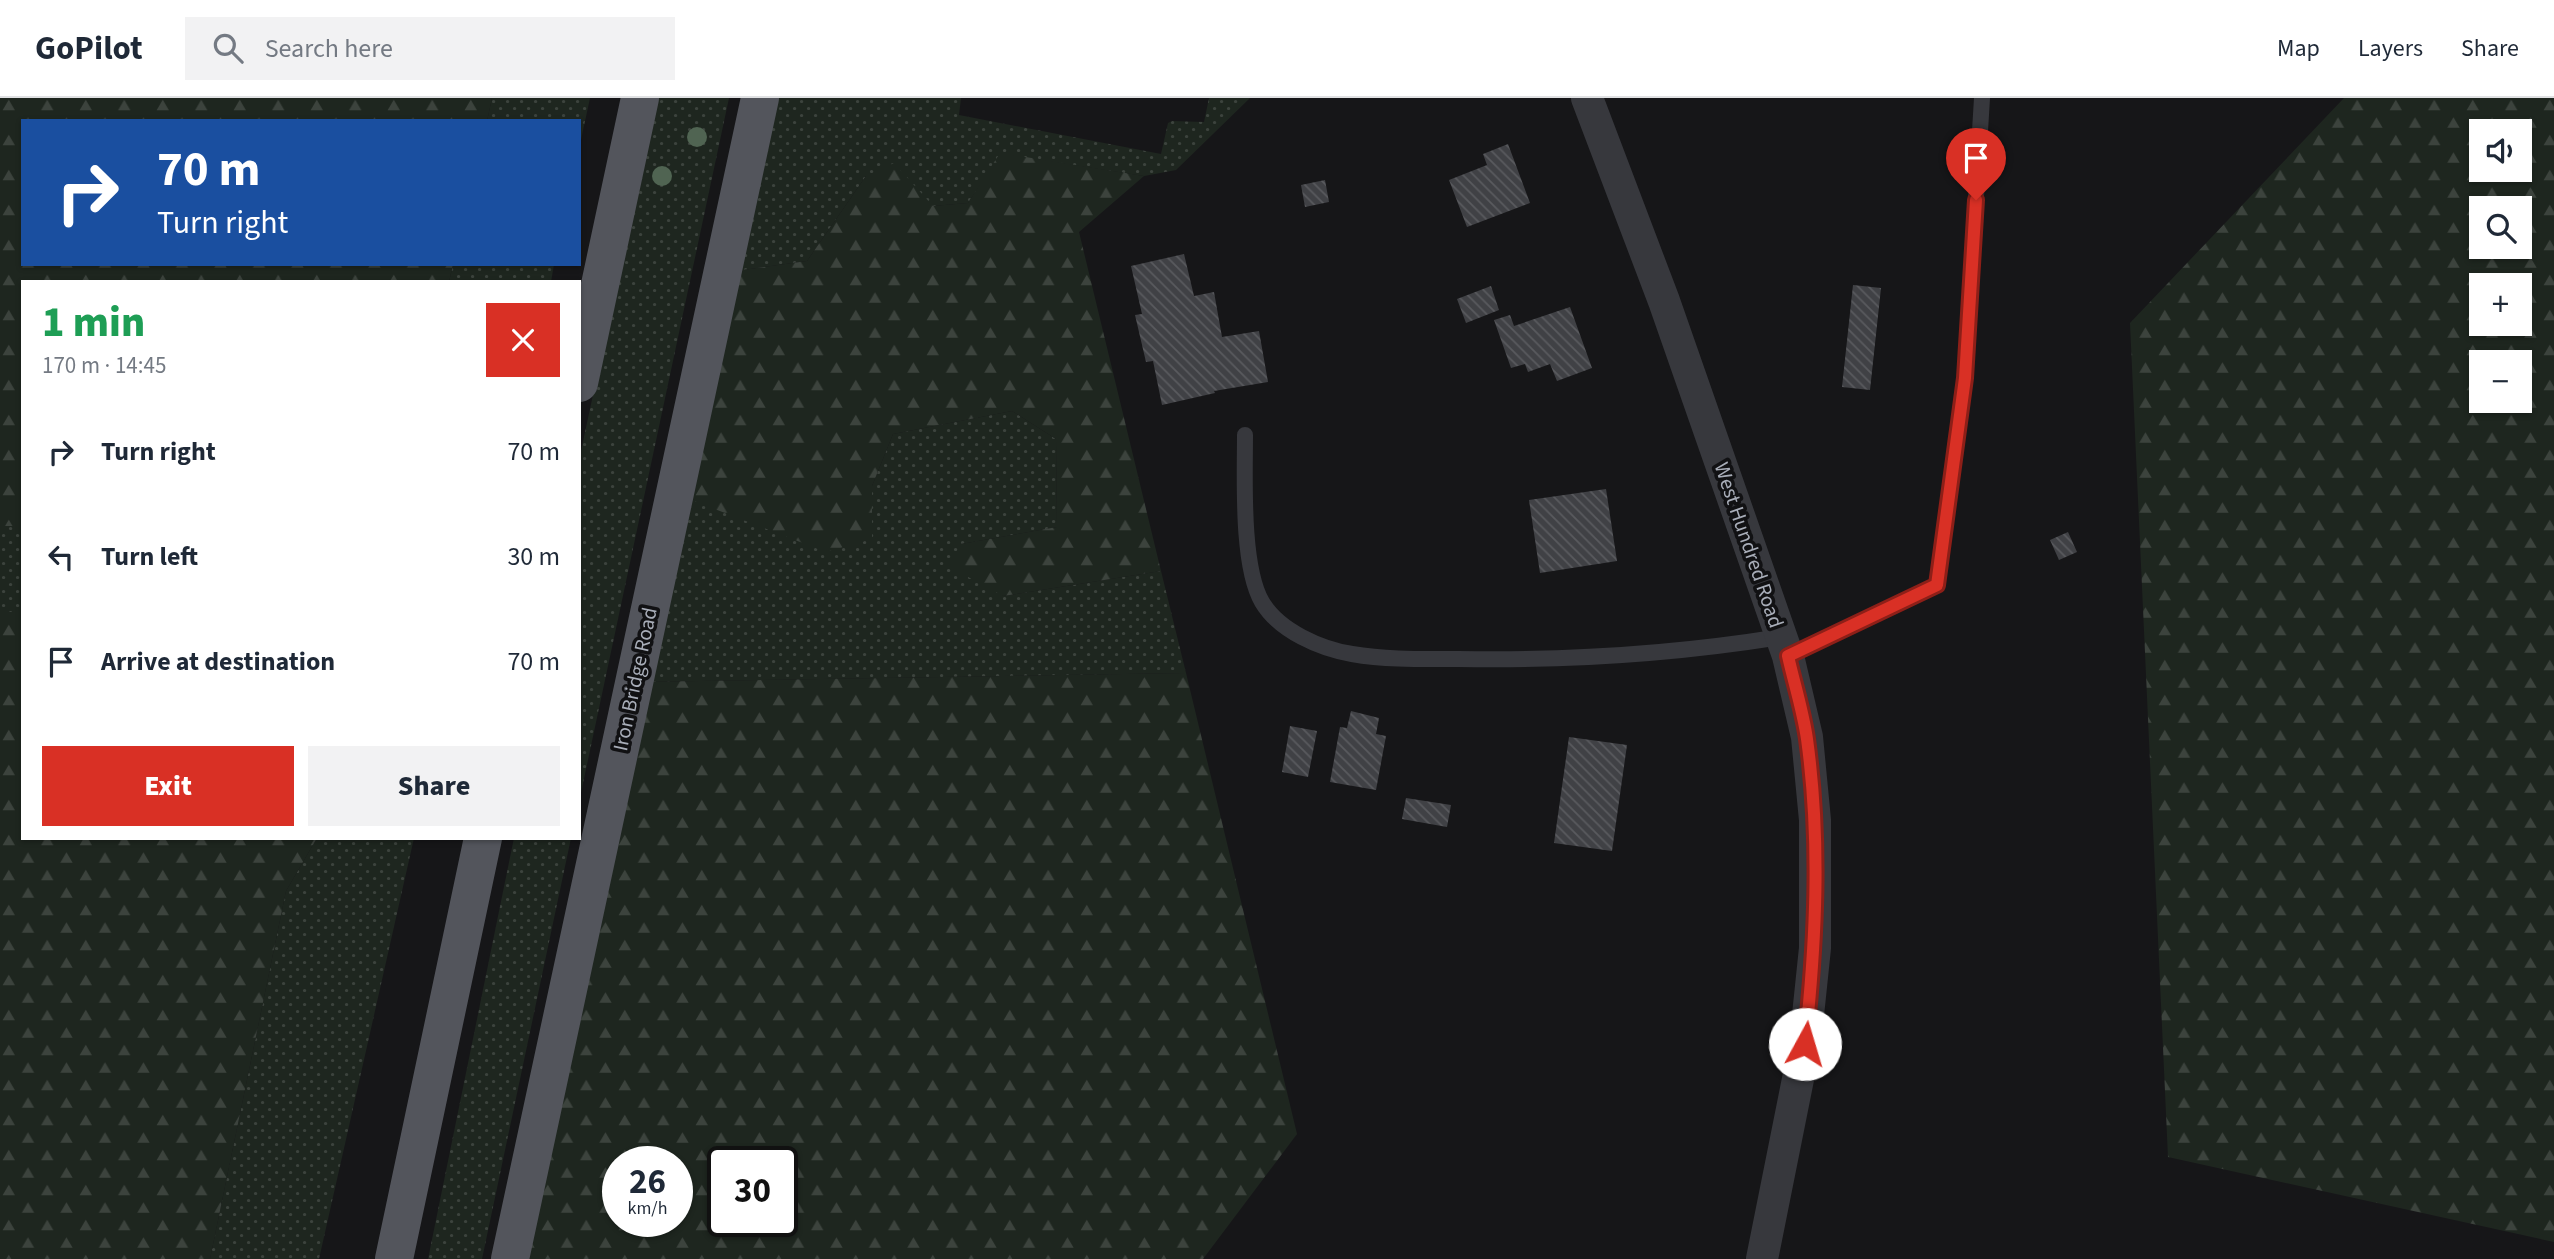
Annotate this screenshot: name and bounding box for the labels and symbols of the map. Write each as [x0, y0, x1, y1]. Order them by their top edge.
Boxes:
pin [1946, 128, 2006, 200]
street label: West Hundred Road [1707, 458, 1791, 632]
street label: Iron Bridge Road [605, 604, 665, 754]
position arrow [1768, 1007, 1842, 1081]
speed limit sign: 30 [707, 1146, 798, 1237]

